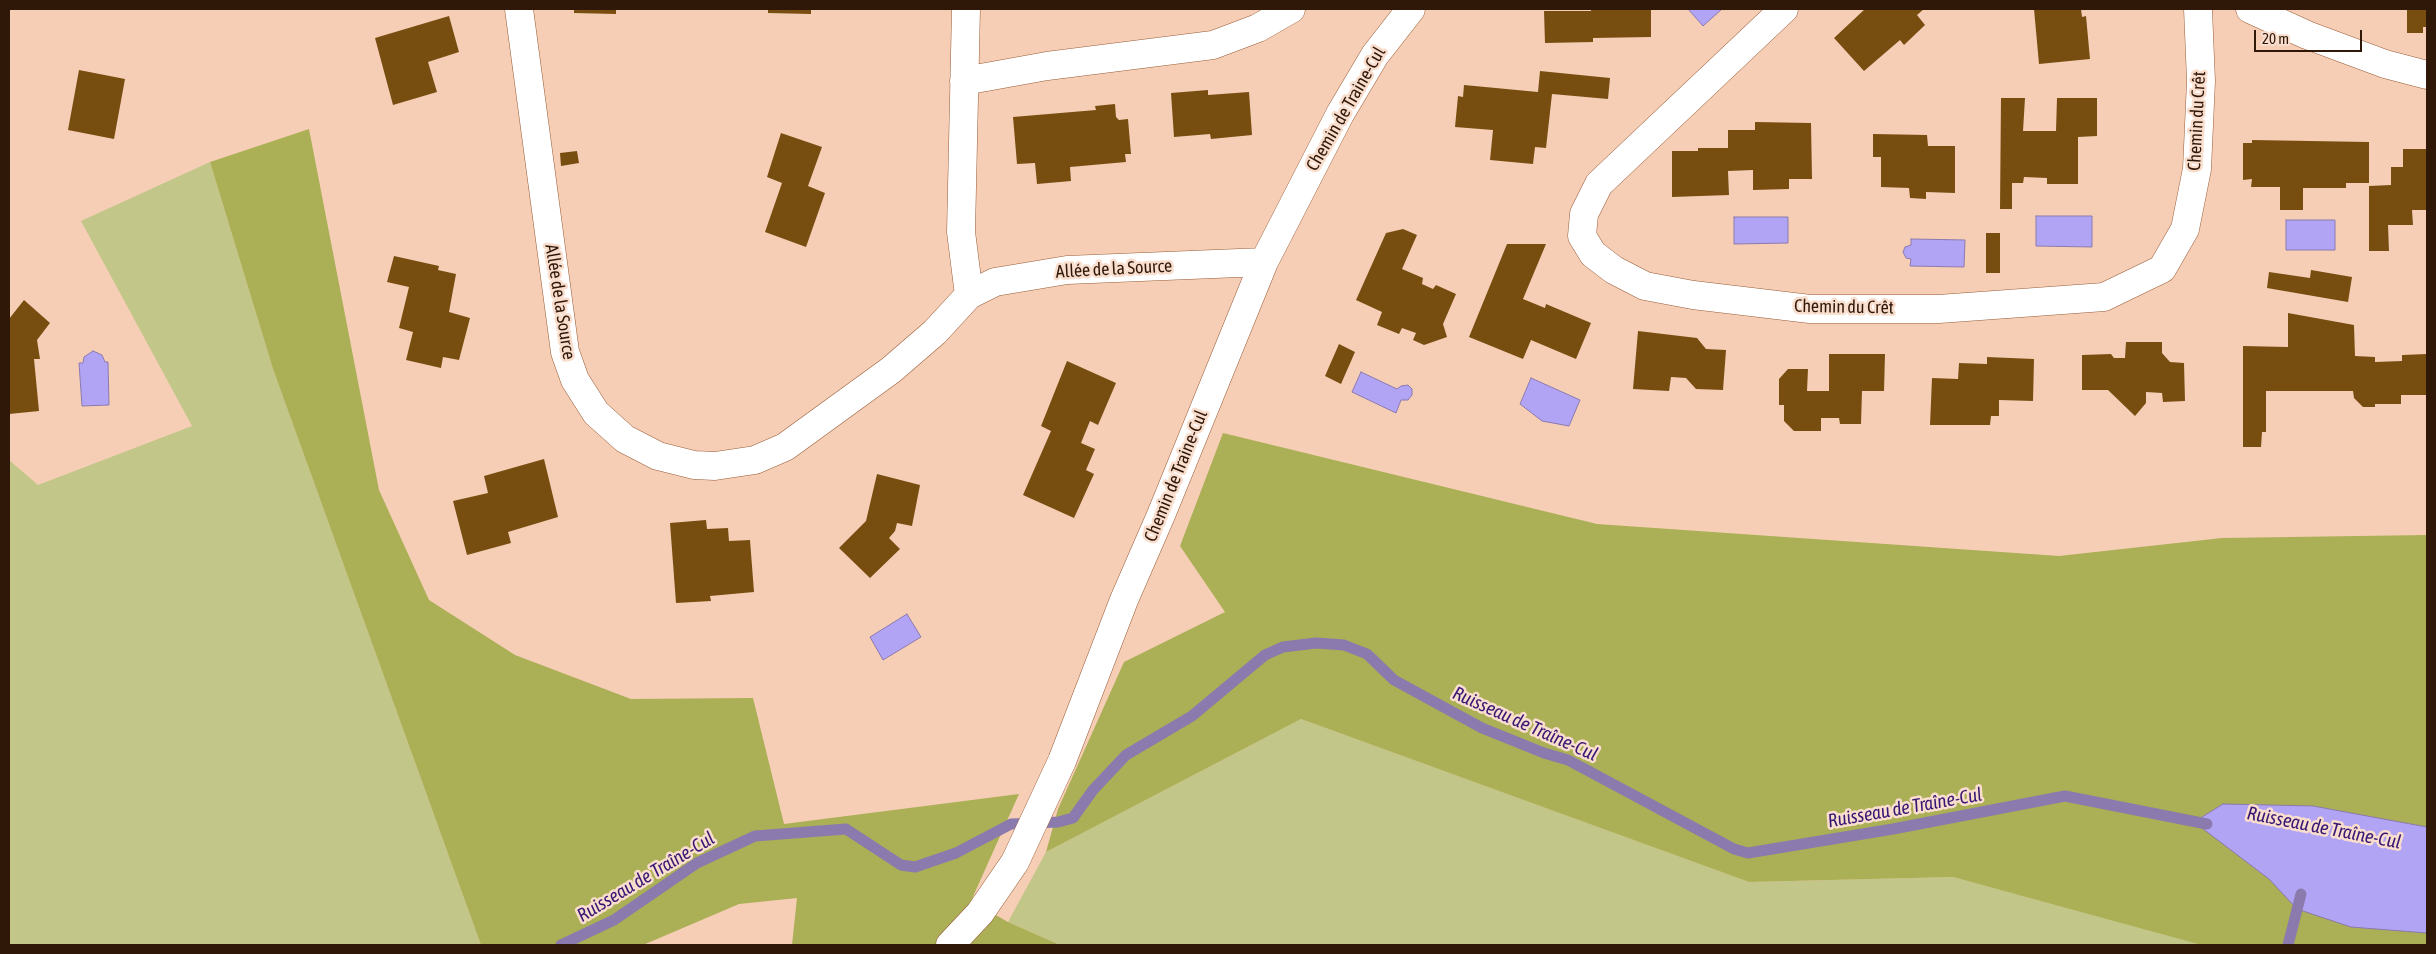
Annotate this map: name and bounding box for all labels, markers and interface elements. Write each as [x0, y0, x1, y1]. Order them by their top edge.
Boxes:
scale bar [2256, 20, 2364, 52]
text: 20 m [2262, 30, 2289, 47]
street label: Chemin de Traine-Cul [1302, 43, 1390, 175]
street label: Chemin du Crêt [2184, 71, 2210, 171]
street label: Allée de la Source [540, 243, 580, 361]
street label: Allée de la Source [1055, 255, 1173, 283]
street label: Chemin du Crêt [1794, 295, 1894, 319]
street label: Chemin de Traine-Cul [1140, 407, 1212, 545]
water label: Ruisseau de Traîne-Cul [1449, 682, 1601, 766]
water label: Ruisseau de Traîne-Cul [1826, 783, 1984, 833]
water label: Ruisseau de Traîne-Cul [2245, 802, 2403, 854]
water label: Ruisseau de Traîne-Cul [573, 827, 719, 927]

